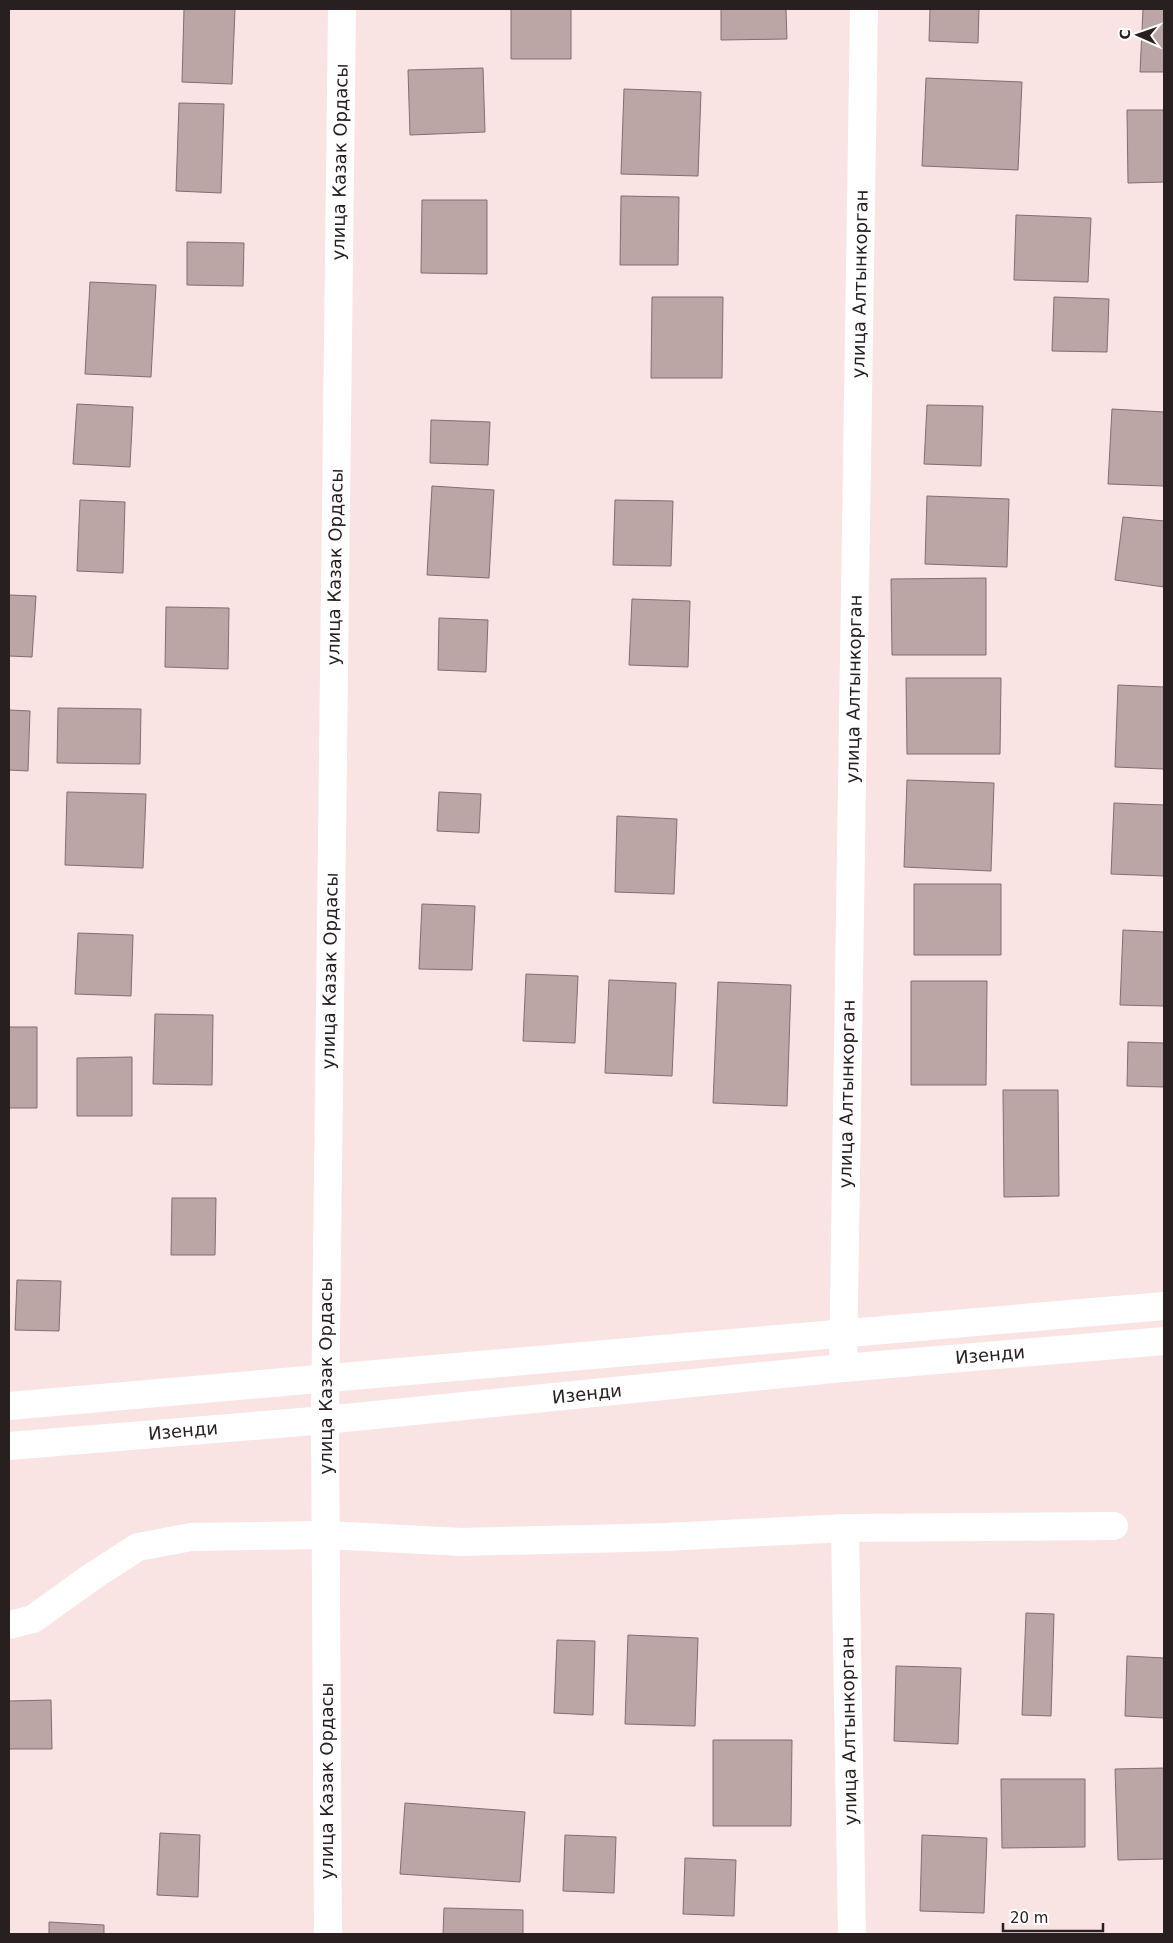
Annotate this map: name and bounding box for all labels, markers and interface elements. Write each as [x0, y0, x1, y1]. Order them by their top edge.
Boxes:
north arrow [1113, 10, 1163, 60]
text: С [1117, 29, 1133, 40]
street label: улица Казак Ордасы [327, 63, 352, 261]
street label: улица Алтынкорган [847, 189, 872, 379]
street label: улица Казак Ордасы [322, 468, 347, 666]
street label: улица Алтынкорган [841, 594, 866, 784]
street label: улица Казак Ордасы [317, 872, 342, 1070]
street label: улица Алтынкорган [834, 999, 859, 1189]
street label: улица Казак Ордасы [315, 1277, 336, 1475]
street label: Изенди [954, 1341, 1026, 1368]
street label: Изенди [551, 1379, 623, 1408]
street label: Изенди [147, 1417, 219, 1444]
street label: улица Алтынкорган [836, 1636, 861, 1826]
street label: улица Казак Ордасы [316, 1682, 337, 1880]
scale bar [1003, 1900, 1103, 1932]
text: 20 m [1010, 1909, 1048, 1927]

